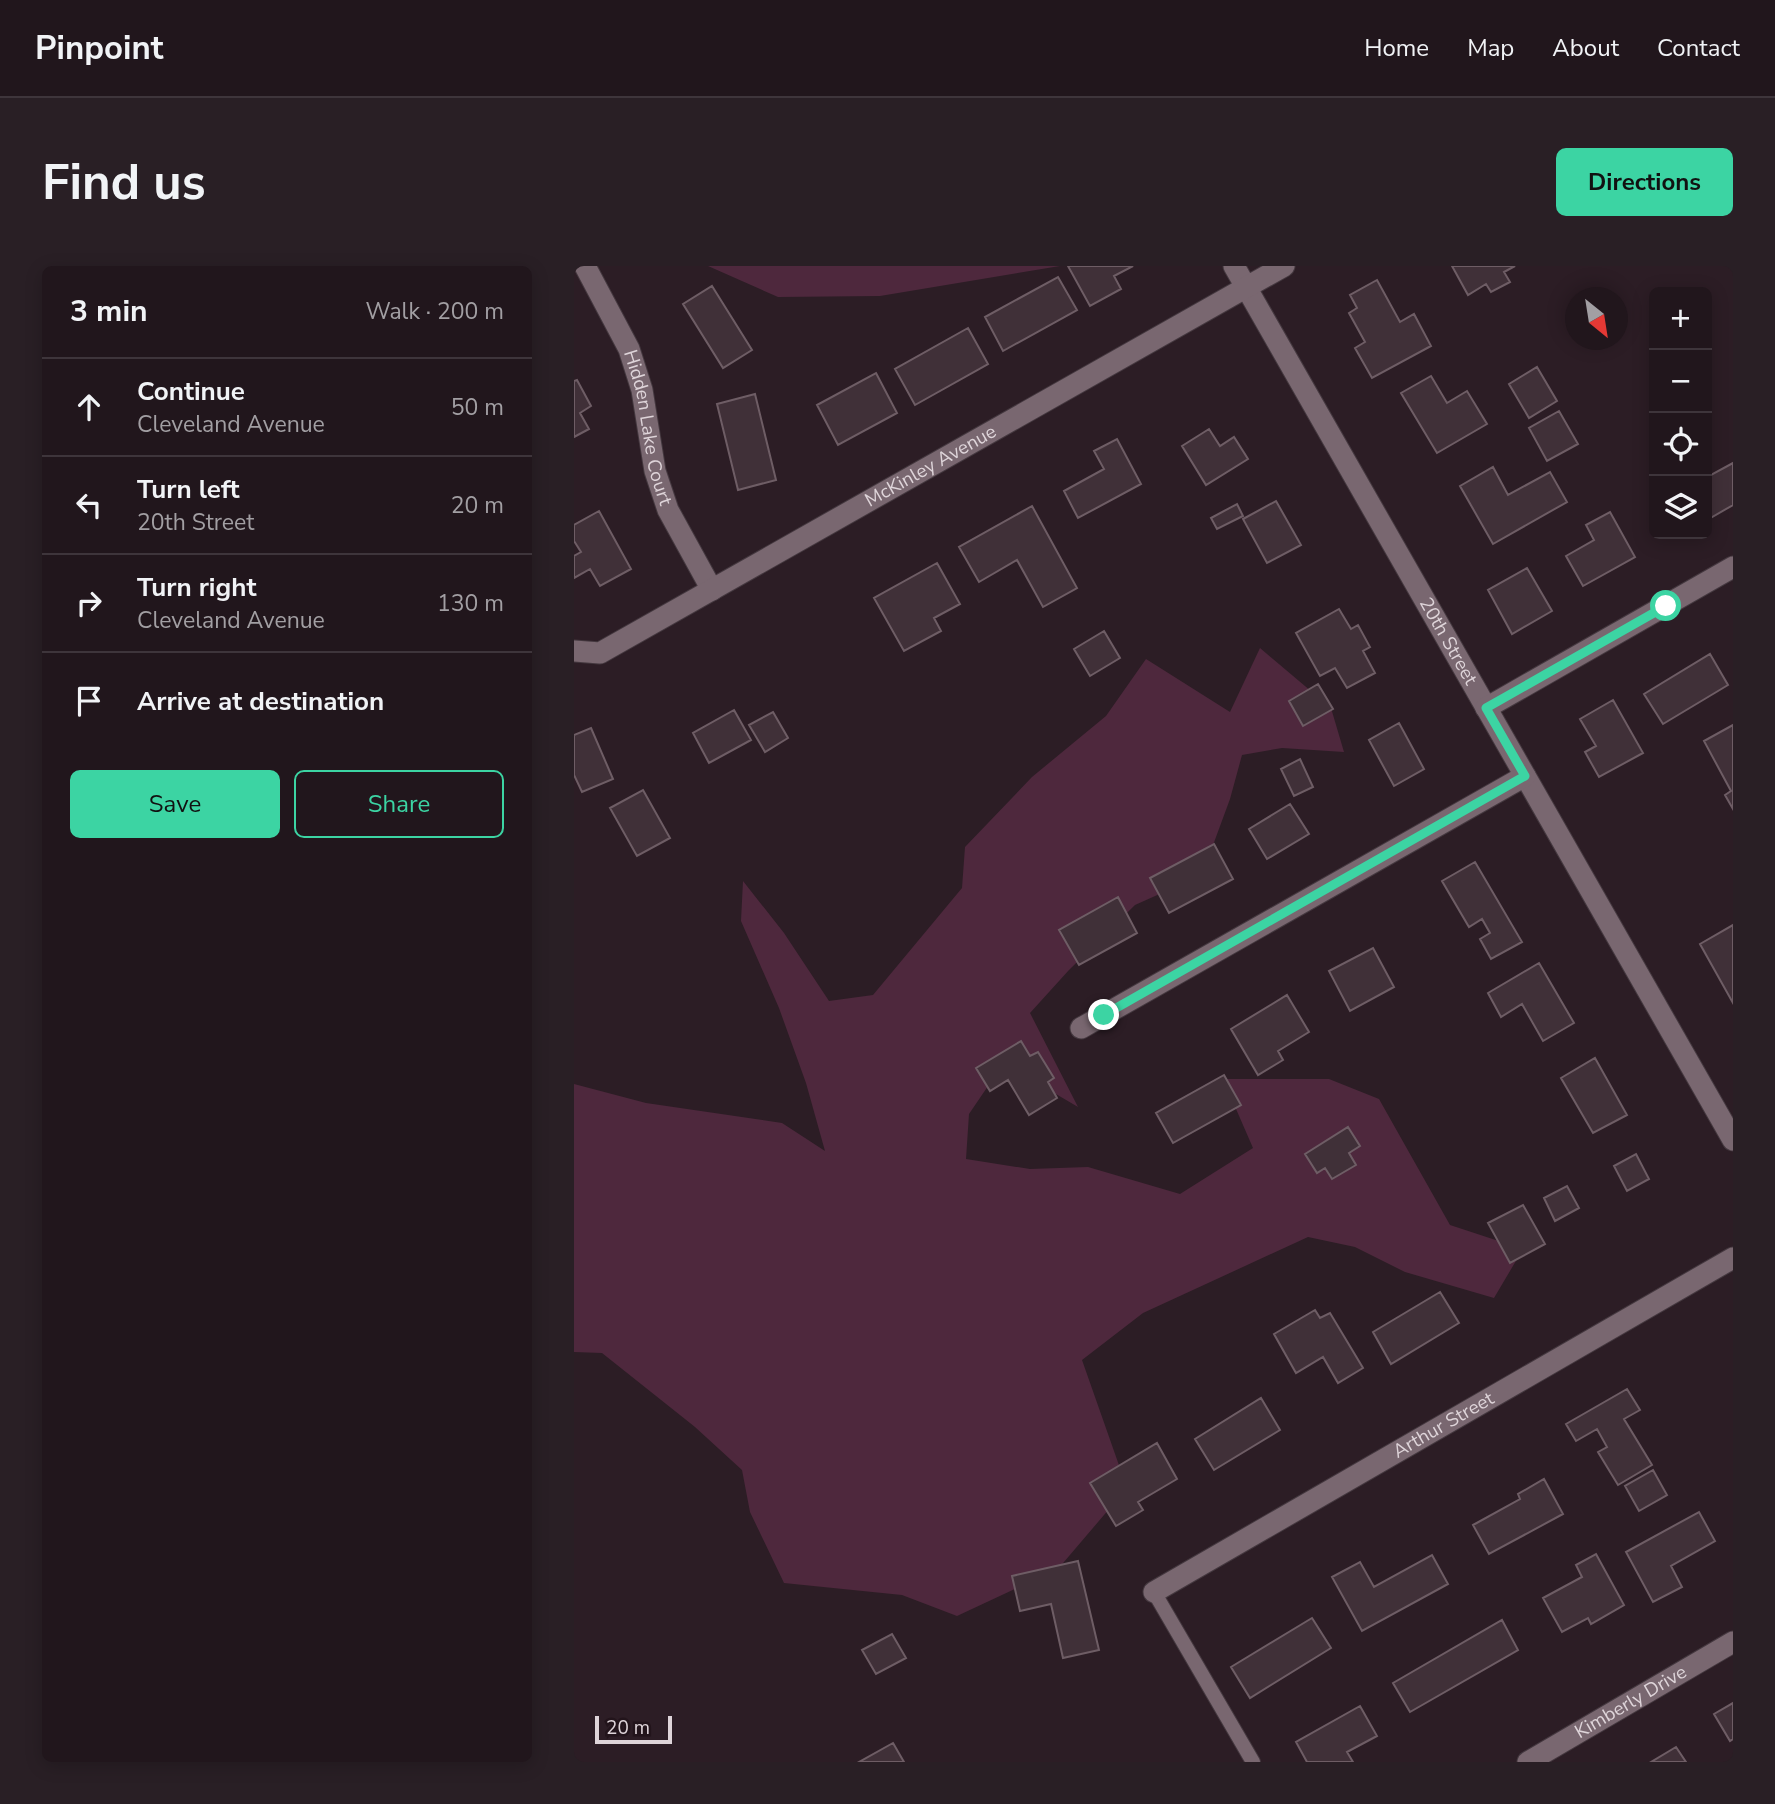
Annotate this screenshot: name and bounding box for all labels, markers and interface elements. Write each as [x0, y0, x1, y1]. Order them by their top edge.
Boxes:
text: Pinpoint [35, 26, 163, 71]
text: Home [1364, 32, 1429, 64]
text: Map [1467, 32, 1514, 64]
text: About [1552, 32, 1619, 64]
text: Contact [1657, 32, 1740, 64]
button: Directions [1556, 148, 1733, 216]
text: Find us [42, 149, 206, 216]
north arrow [1565, 287, 1628, 350]
map controls [1649, 287, 1712, 539]
button: + [1649, 287, 1712, 350]
text: 3 min [70, 291, 148, 332]
text: Walk · 200 m [365, 296, 504, 327]
street label: Hidden Lake Court [617, 347, 679, 509]
button: − [1649, 350, 1712, 413]
text: Continue [137, 374, 245, 409]
icon: ahead [70, 388, 108, 426]
text: 50 m [451, 392, 504, 423]
text: Cleveland Avenue [137, 409, 325, 440]
button: locate [1649, 413, 1712, 476]
street label: McKinley Avenue [860, 418, 1001, 513]
text: Turn left [137, 472, 240, 507]
button: layers [1649, 476, 1712, 539]
icon: left [70, 486, 108, 524]
text: 20 m [451, 490, 504, 521]
text: 20th Street [137, 507, 254, 538]
text: Turn right [137, 570, 256, 605]
icon: right [70, 584, 108, 622]
text: 130 m [437, 588, 504, 619]
route start [1650, 590, 1681, 621]
street label: 20th Street [1413, 593, 1484, 690]
text: Cleveland Avenue [137, 605, 325, 636]
icon: arrive [70, 682, 108, 720]
text: Arrive at destination [137, 684, 384, 719]
button: Save [70, 770, 280, 838]
button: Share [294, 770, 504, 838]
route end [1088, 999, 1119, 1030]
street label: Arthur Street [1388, 1385, 1499, 1465]
street label: Kimberly Drive [1570, 1659, 1692, 1745]
scale bar [595, 1713, 672, 1745]
text: 20 m [606, 1715, 650, 1741]

